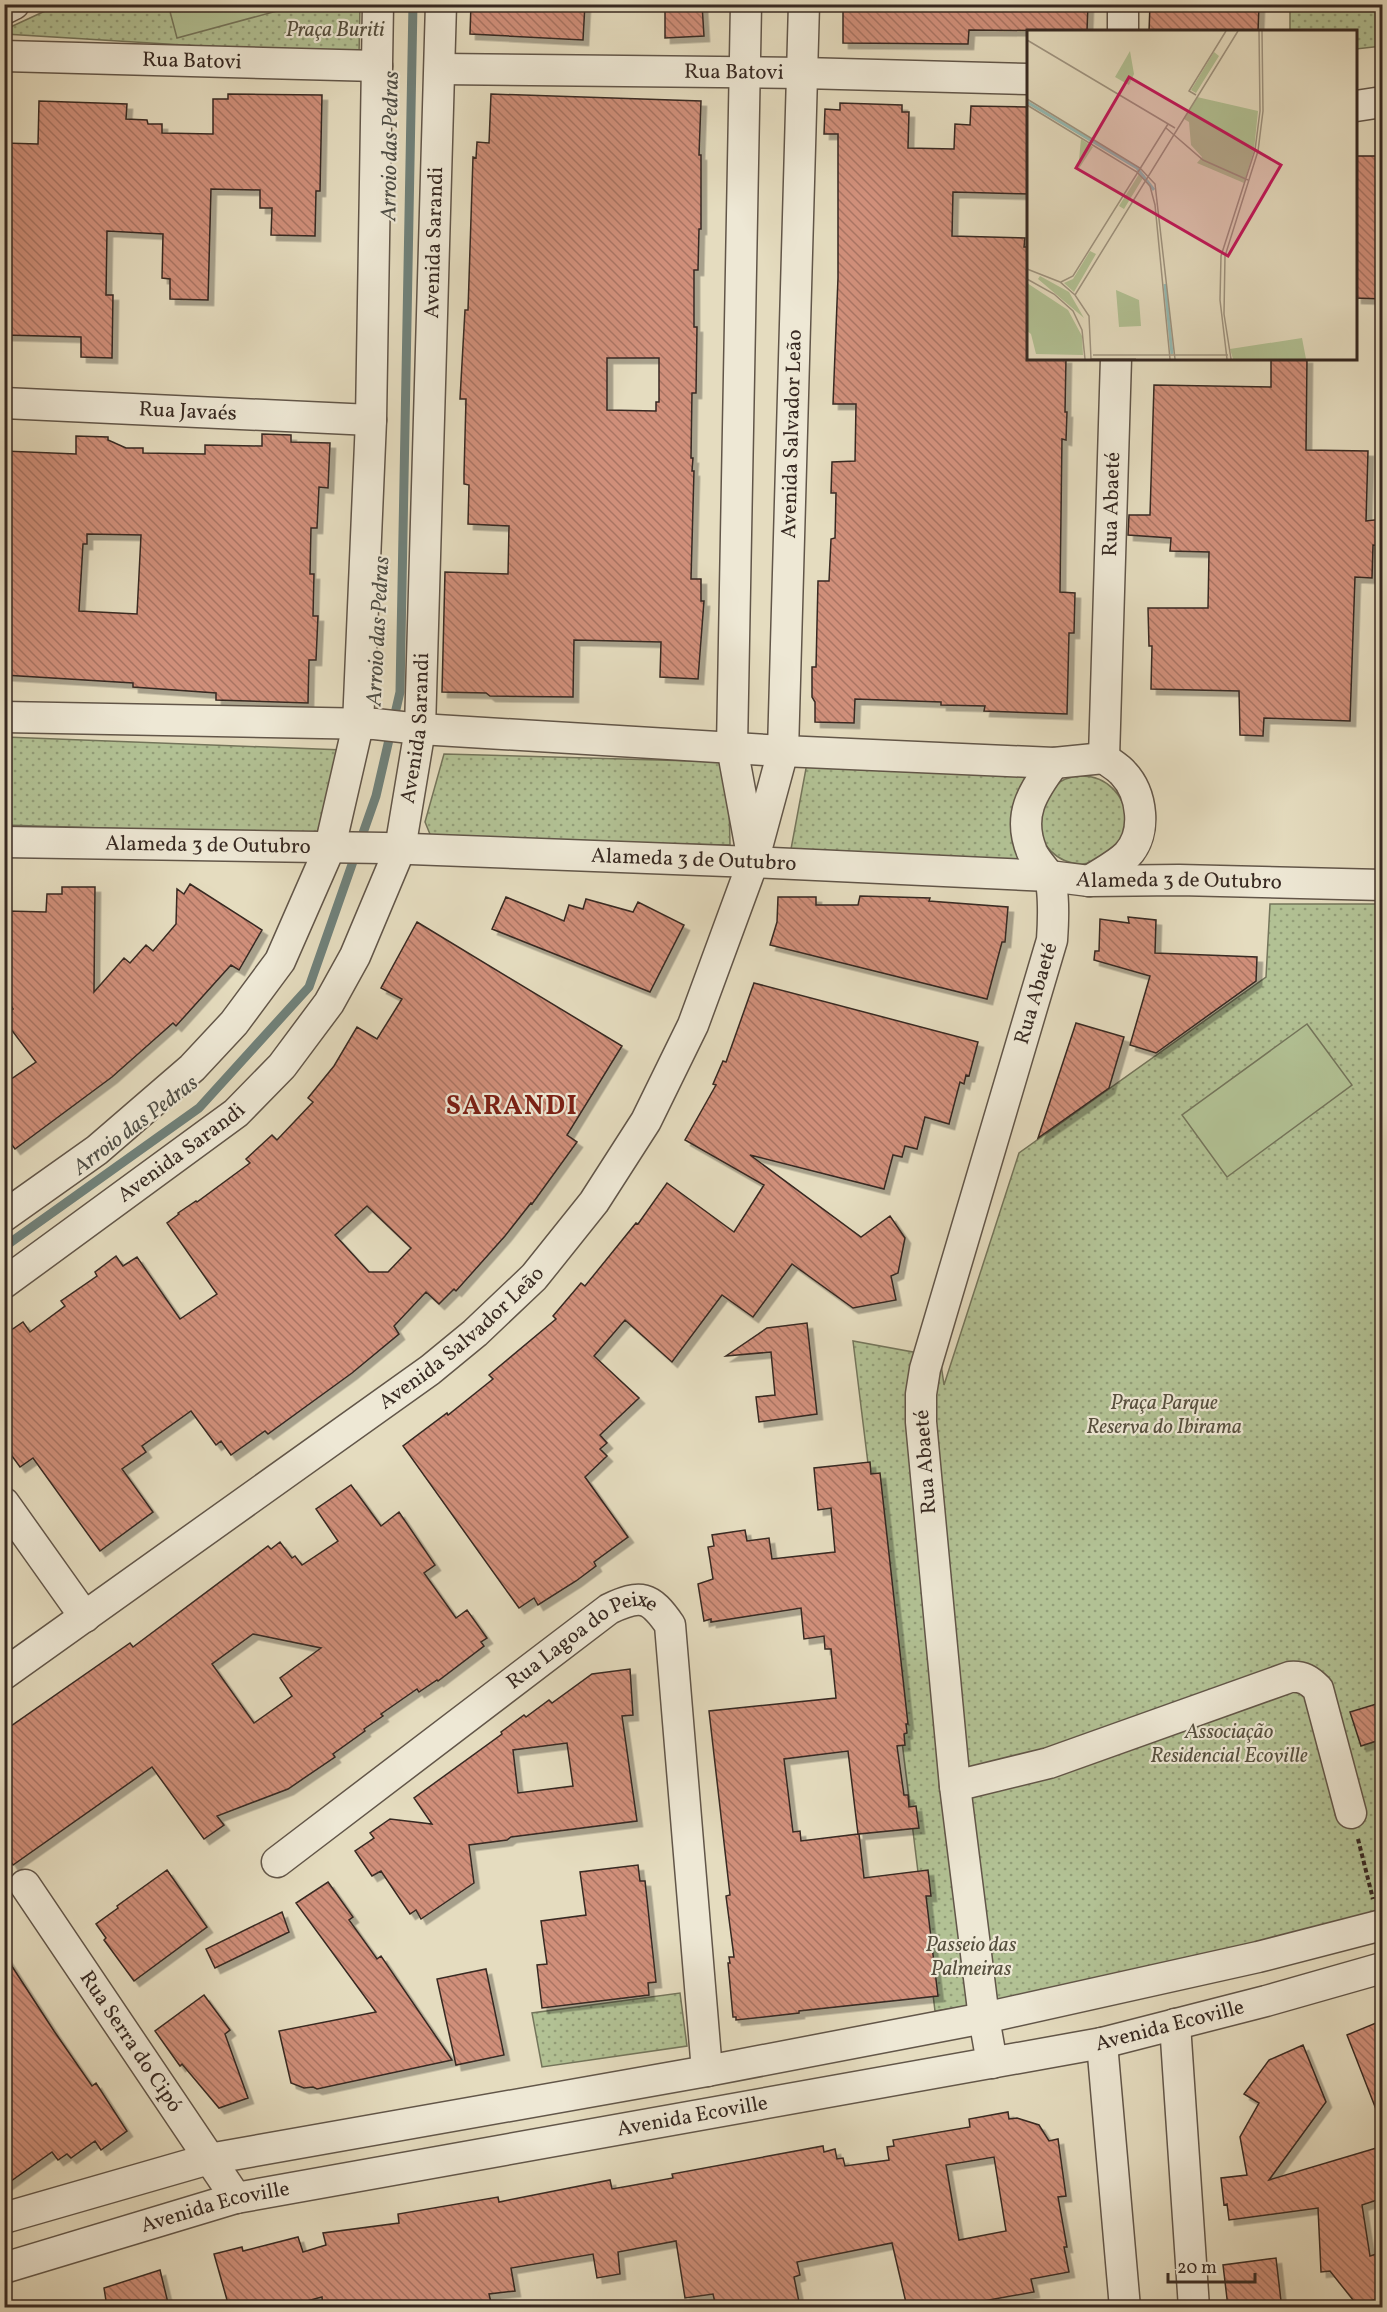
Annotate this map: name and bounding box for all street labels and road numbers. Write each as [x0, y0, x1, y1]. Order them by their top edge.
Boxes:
street label: Rua Batovi [142, 45, 242, 77]
street label: Rua Batovi [684, 57, 784, 87]
street label: Avenida Sarandi [417, 166, 451, 319]
street label: Avenida Salvador Leão [774, 329, 809, 539]
street label: Rua Javaés [138, 395, 238, 428]
street label: Rua Abaeté [1096, 451, 1128, 557]
street label: Avenida Sarandi [393, 652, 437, 806]
street label: Alameda 3 de Outubro [105, 829, 311, 861]
street label: Alameda 3 de Outubro [590, 841, 797, 879]
street label: Alameda 3 de Outubro [1075, 865, 1282, 897]
street label: Rua Abaeté [1007, 939, 1065, 1048]
street label: Avenida Sarandi [112, 1097, 252, 1210]
street label: Avenida Salvador Leão [373, 1260, 551, 1417]
street label: Rua Abaeté [908, 1409, 944, 1515]
street label: Rua Lagoa do Peixe [501, 1585, 664, 1696]
street label: Rua Serra do Cipó [72, 1965, 189, 2118]
street label: Avenida Ecoville [1092, 1993, 1247, 2059]
street label: Avenida Ecoville [615, 2089, 770, 2144]
street label: Avenida Ecoville [137, 2174, 292, 2240]

